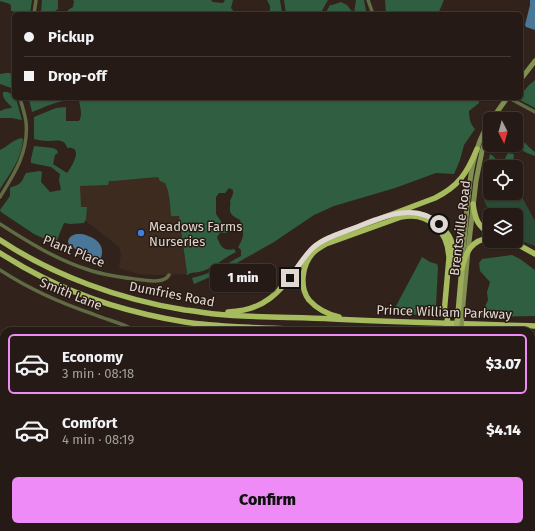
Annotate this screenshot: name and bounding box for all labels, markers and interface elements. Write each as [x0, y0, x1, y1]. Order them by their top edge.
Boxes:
text: Pickup [48, 28, 94, 46]
text: Drop-off [48, 67, 107, 85]
north arrow [483, 112, 523, 152]
map controls [483, 112, 523, 248]
button: locate [483, 160, 523, 200]
street label: Brentsville Road [447, 179, 473, 277]
button: layers [483, 208, 523, 248]
route start [430, 215, 448, 233]
place label: Meadows Farms Nurseries [149, 219, 242, 249]
marker: Meadows Farms Nurseries [136, 228, 146, 238]
street label: Plant Place [41, 232, 107, 270]
callout: 1 min [210, 264, 276, 292]
route end [281, 269, 299, 287]
text: 1 min [227, 270, 259, 285]
street label: Smith Lane [38, 275, 104, 313]
street label: Dumfries Road [128, 278, 216, 310]
street label: Prince William Parkway [376, 302, 513, 322]
icon: car [14, 346, 50, 382]
text: Economy [62, 348, 123, 366]
text: $3.07 [486, 355, 521, 373]
text: 3 min · 08:18 [62, 366, 134, 381]
icon: car [14, 412, 50, 448]
text: Comfort [62, 414, 118, 432]
text: $4.14 [486, 421, 521, 439]
text: 4 min · 08:19 [62, 432, 134, 447]
button: Confirm [12, 477, 523, 523]

